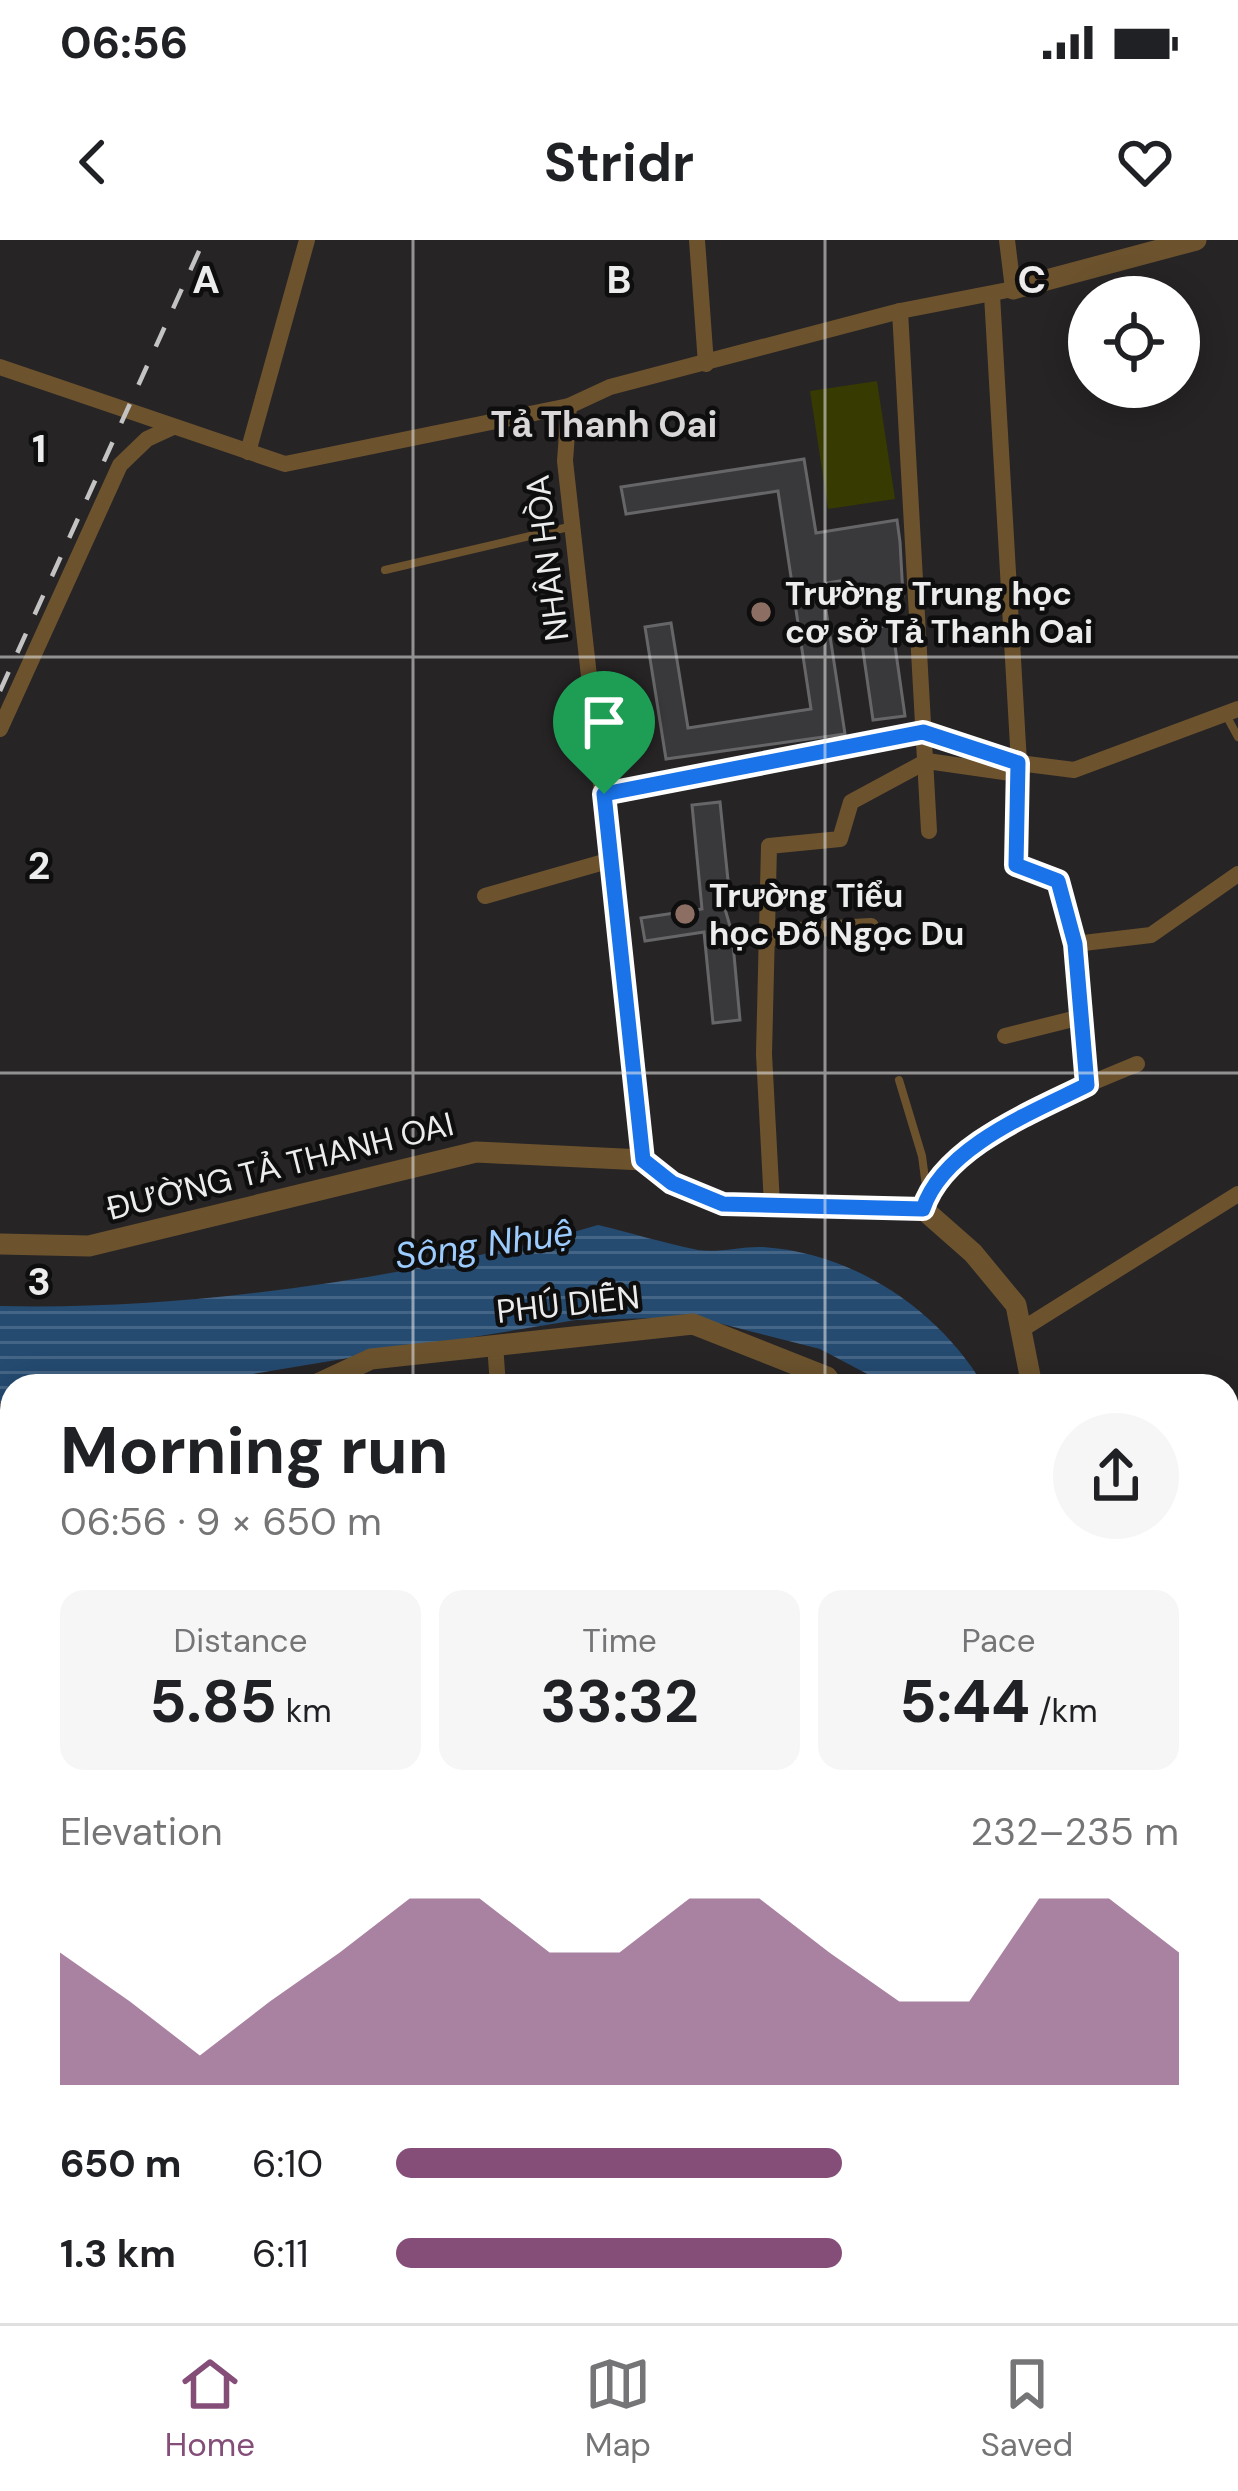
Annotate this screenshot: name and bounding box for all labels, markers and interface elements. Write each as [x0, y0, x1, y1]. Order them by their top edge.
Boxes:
text: 06:56 [60, 13, 188, 72]
text: Stridr [544, 127, 694, 198]
icon: back [60, 129, 126, 195]
icon: heart [1112, 129, 1178, 195]
text: A [192, 254, 220, 305]
text: B [607, 254, 631, 305]
text: C [1018, 254, 1046, 305]
map controls [1068, 276, 1200, 408]
button: locate [1068, 276, 1200, 408]
district label: Tả Thanh Oai [491, 401, 717, 448]
text: 1 [32, 423, 46, 474]
street label: NHÂN HÒA [515, 472, 579, 644]
place label: Trường Trung học cơ sở Tả Thanh Oai [785, 572, 1093, 653]
marker: Trường Trung học cơ sở Tả Thanh Oai [748, 599, 774, 625]
pin [553, 671, 655, 794]
icon: arrive [571, 689, 637, 755]
text: 2 [28, 840, 50, 891]
place label: Trường Tiểu học Đỗ Ngọc Du [709, 874, 964, 955]
marker: Trường Tiểu học Đỗ Ngọc Du [672, 901, 698, 927]
street label: ĐƯỜNG TẢ THANH OAI [102, 1102, 458, 1230]
water label: Sông Nhuệ [392, 1208, 576, 1280]
text: 3 [27, 1256, 51, 1307]
street label: PHÚ DIỄN [494, 1275, 642, 1333]
text: Morning run [60, 1408, 448, 1493]
button: share [1053, 1413, 1179, 1539]
text: 06:56 · 9 × 650 m [60, 1496, 382, 1547]
text: Distance [174, 1619, 307, 1662]
text: Time [582, 1619, 657, 1662]
text: Pace [962, 1619, 1035, 1662]
text: 5.85 [149, 1662, 277, 1741]
text: 33:32 [540, 1662, 699, 1741]
text: 5:44 [899, 1662, 1030, 1741]
text: km [277, 1689, 332, 1732]
text: /km [1030, 1689, 1098, 1732]
text: Elevation [60, 1806, 223, 1857]
text: 232–235 m [971, 1806, 1179, 1857]
text: 650 m [60, 2138, 182, 2189]
text: 6:10 [252, 2138, 323, 2189]
text: 1.3 km [60, 2228, 176, 2279]
text: 6:11 [252, 2228, 309, 2279]
tab: Home [165, 2351, 255, 2466]
tab: Map [585, 2351, 651, 2466]
tab: Saved [981, 2351, 1073, 2466]

